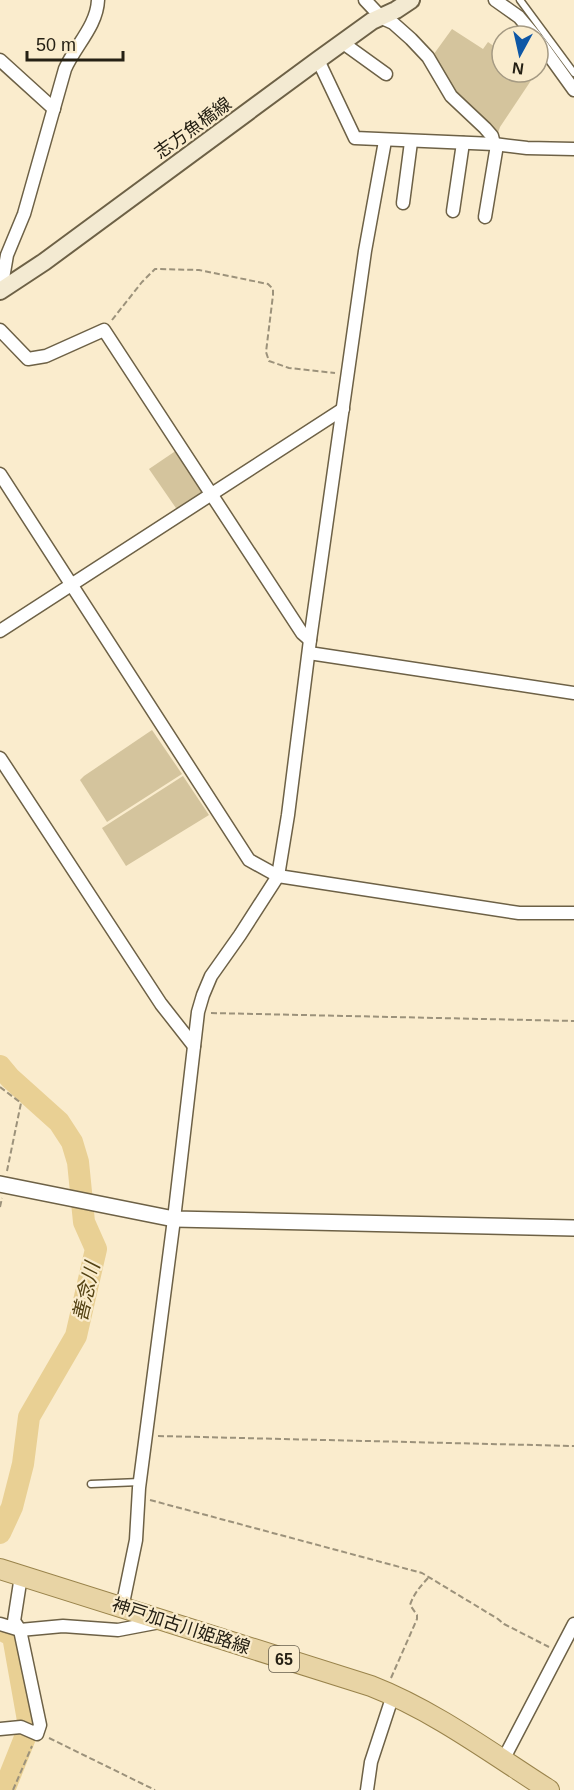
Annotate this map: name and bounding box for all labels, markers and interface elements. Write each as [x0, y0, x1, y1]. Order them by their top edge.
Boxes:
scale bar [27, 24, 123, 62]
north arrow [490, 24, 550, 84]
text: 50 m [36, 35, 76, 55]
text: N [511, 59, 525, 78]
street label: 志方魚橋線 [151, 93, 235, 163]
water label: 善念川 [69, 1258, 104, 1324]
street label: 神戸加古川姫路線 [109, 1594, 253, 1658]
road number: 65 [269, 1646, 299, 1672]

